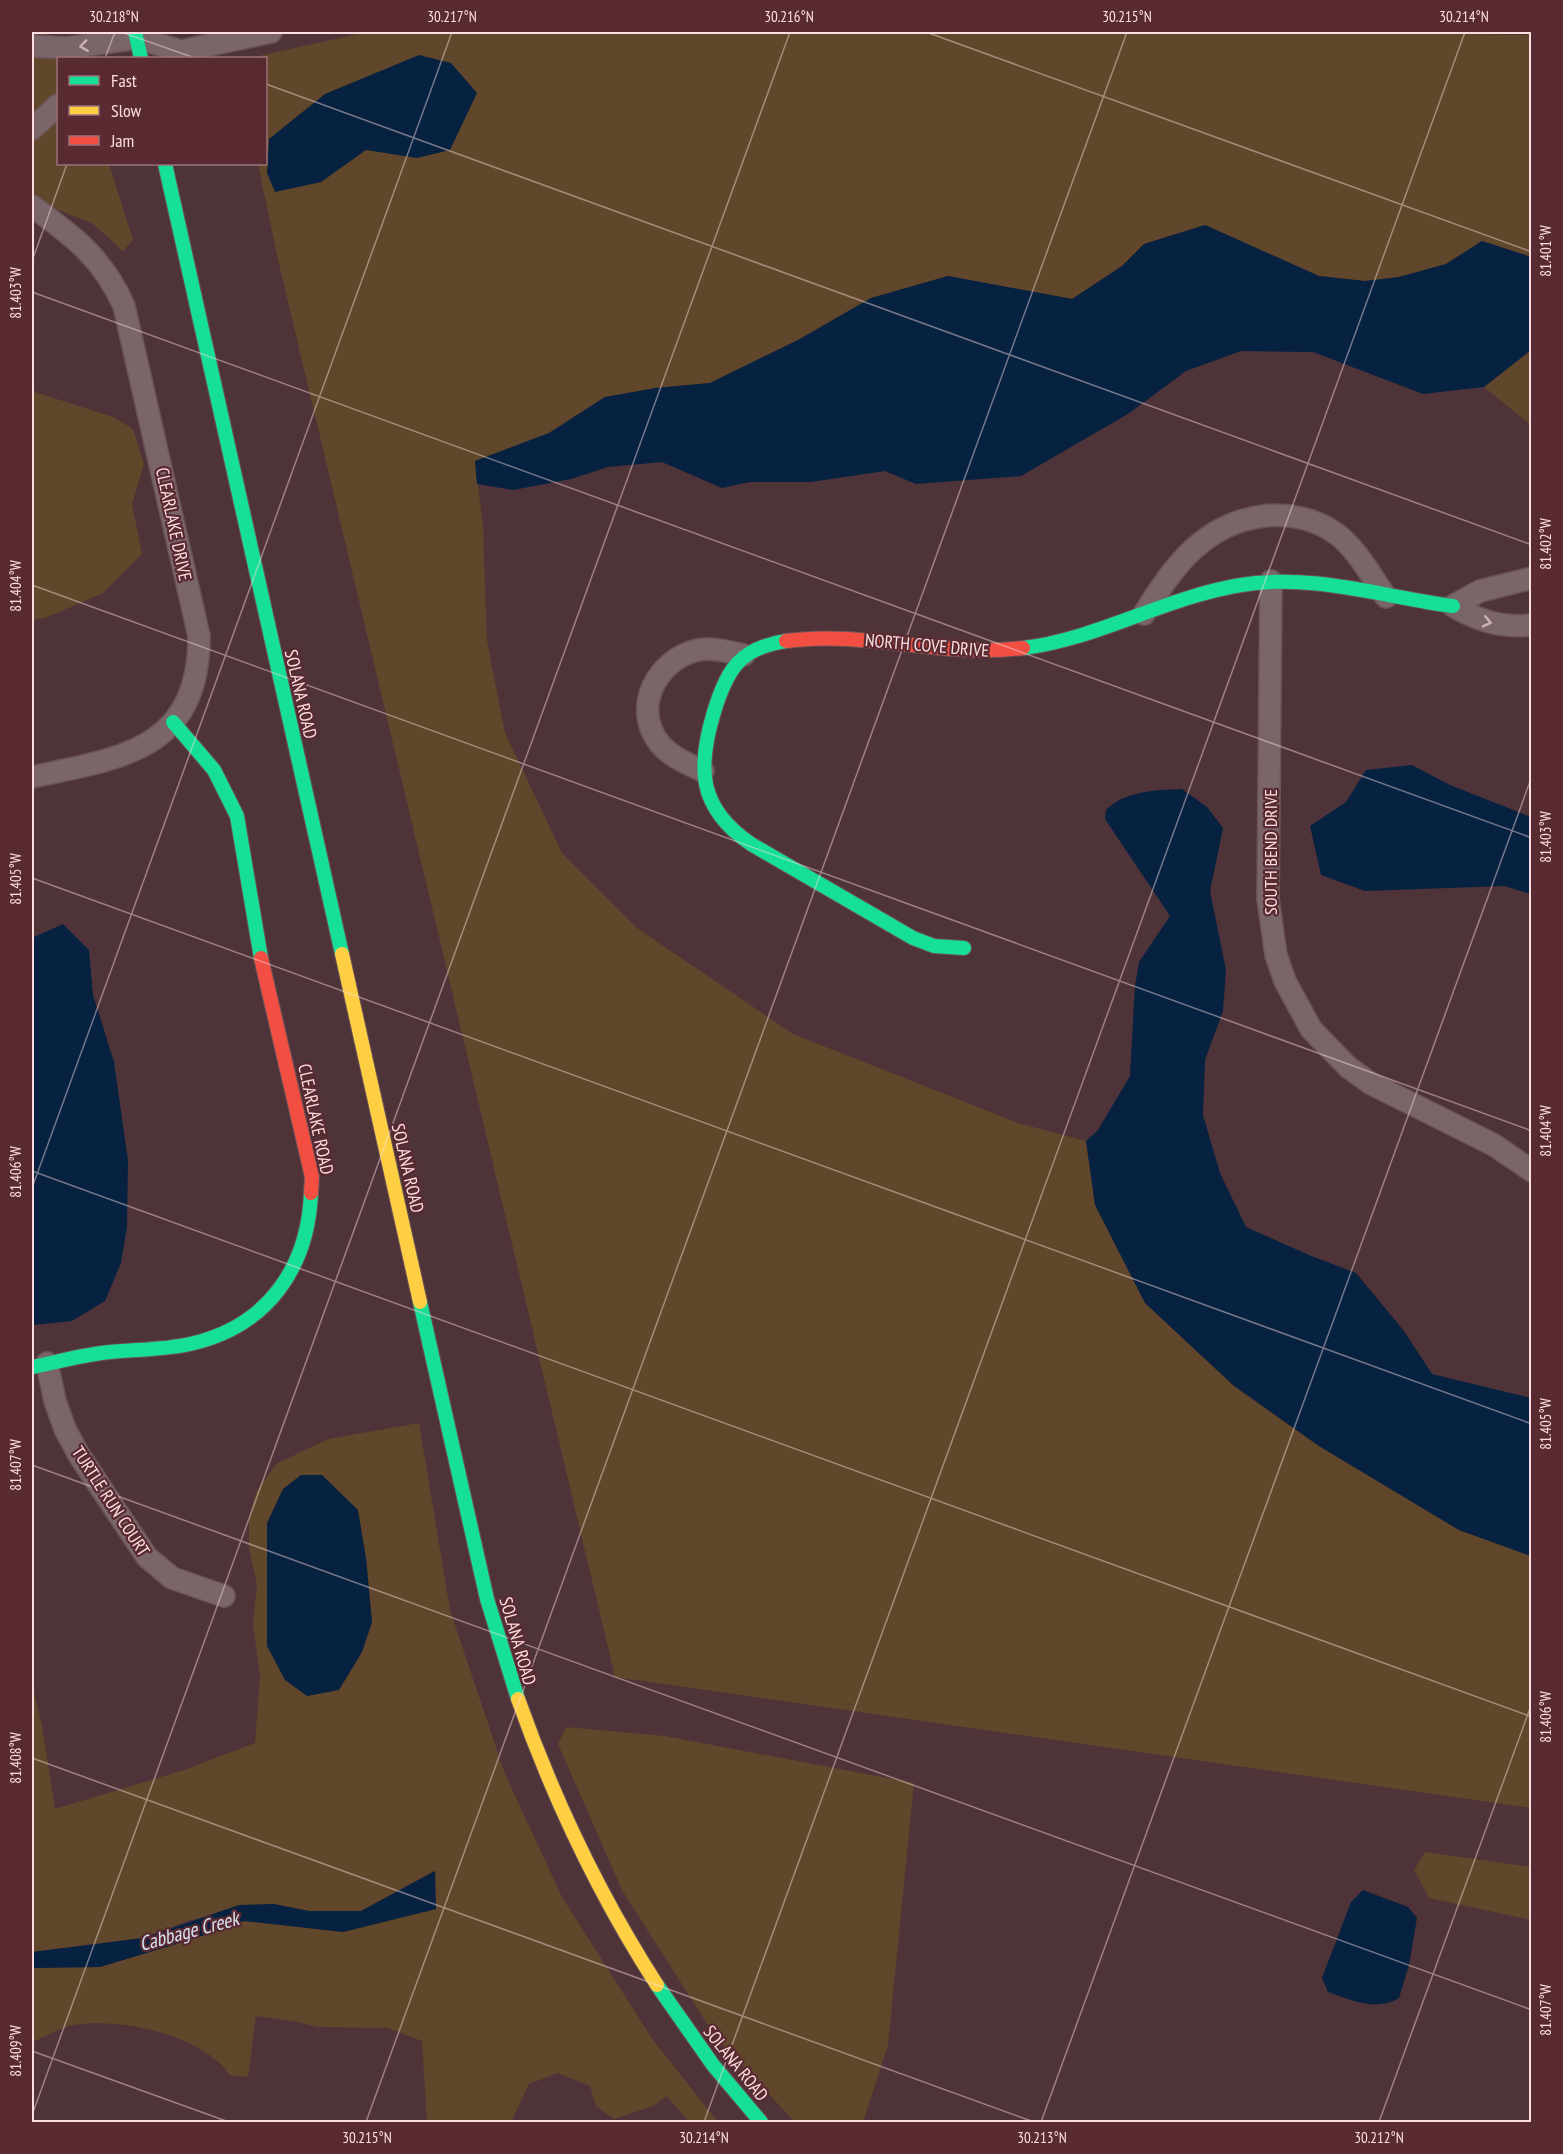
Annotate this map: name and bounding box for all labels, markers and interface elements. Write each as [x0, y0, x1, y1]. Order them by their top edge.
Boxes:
text: 30.218°N [89, 7, 139, 26]
text: 30.217°N [427, 7, 477, 26]
text: 30.216°N [764, 7, 814, 26]
text: 30.215°N [1102, 7, 1152, 26]
text: 30.214°N [1439, 7, 1489, 26]
one-way arrow [80, 39, 89, 51]
legend [57, 57, 267, 165]
text: Fast [111, 69, 137, 92]
text: Slow [111, 99, 142, 122]
text: Jam [110, 129, 134, 152]
text: 81.401°W [1536, 225, 1555, 277]
text: 81.403°W [6, 267, 25, 319]
street label: CLEARLAKE DRIVE [151, 465, 197, 583]
text: 81.402°W [1536, 518, 1555, 570]
text: 81.404°W [6, 560, 25, 612]
one-way arrow [1482, 614, 1492, 627]
street label: NORTH COVE DRIVE [864, 628, 990, 662]
street label: SOLANA ROAD [280, 647, 322, 741]
street label: SOUTH BEND DRIVE [1259, 789, 1282, 915]
text: 81.403°W [1536, 811, 1555, 863]
text: 81.405°W [6, 853, 25, 905]
street label: CLEARLAKE ROAD [293, 1061, 339, 1177]
text: 81.404°W [1536, 1105, 1555, 1157]
street label: SOLANA ROAD [387, 1121, 429, 1215]
text: 81.406°W [6, 1146, 25, 1198]
text: 81.405°W [1536, 1398, 1555, 1450]
text: 81.407°W [6, 1439, 25, 1491]
street label: TURTLE RUN COURT [67, 1442, 155, 1560]
street label: SOLANA ROAD [494, 1594, 542, 1688]
text: 81.406°W [1536, 1691, 1555, 1743]
text: 81.408°W [6, 1732, 25, 1784]
water label: Cabbage Creek [136, 1905, 244, 1957]
text: 81.407°W [1536, 1984, 1555, 2036]
street label: SOLANA ROAD [699, 2021, 773, 2105]
text: 81.409°W [6, 2025, 25, 2077]
text: 30.215°N [342, 2128, 392, 2147]
text: 30.214°N [679, 2128, 729, 2147]
text: 30.213°N [1017, 2128, 1067, 2147]
text: 30.212°N [1354, 2128, 1404, 2147]

